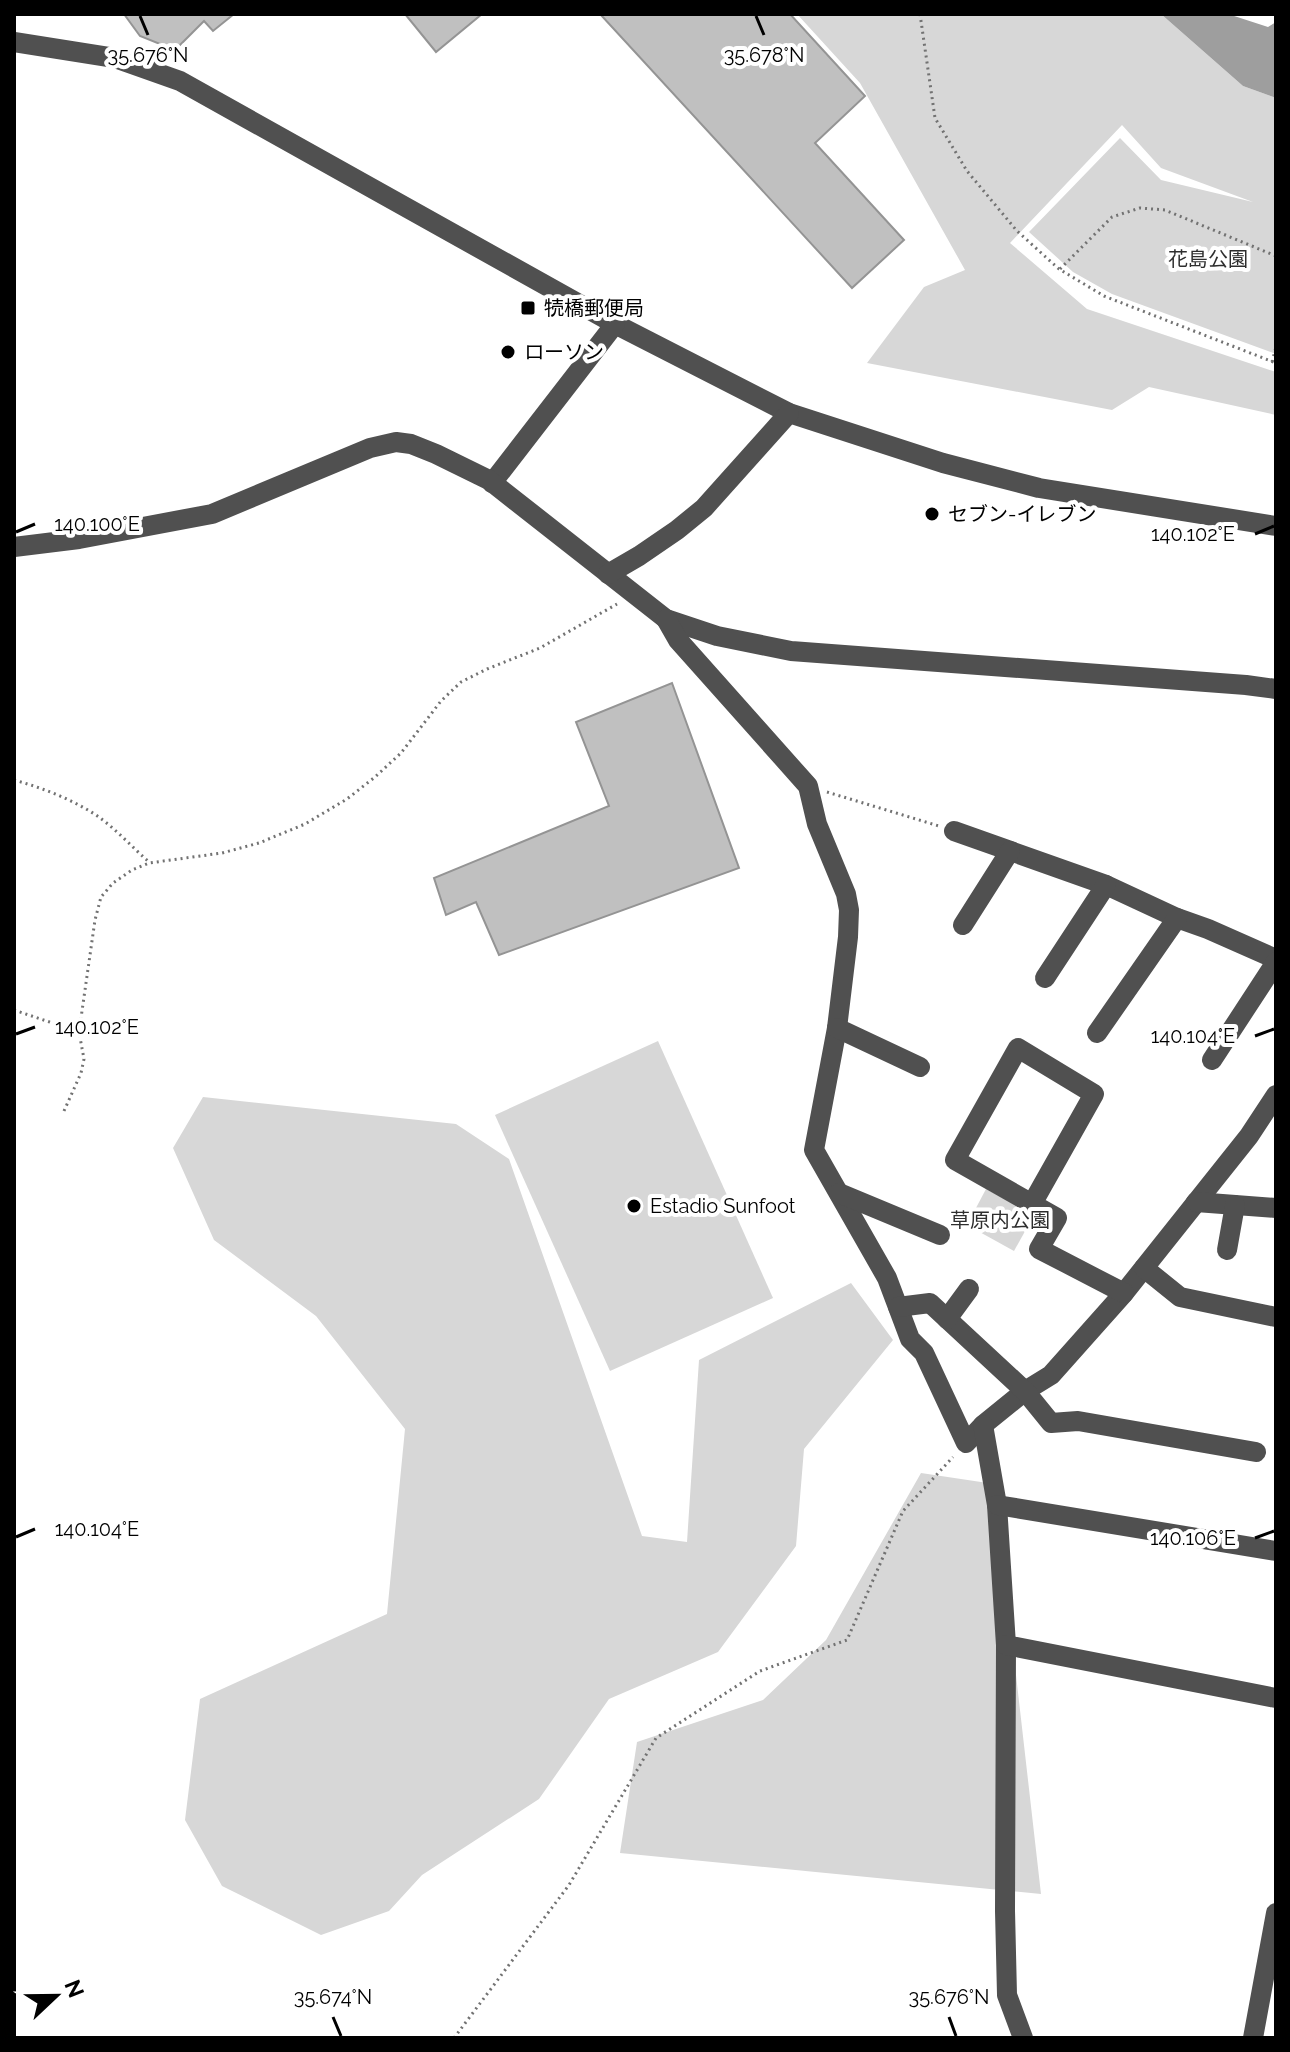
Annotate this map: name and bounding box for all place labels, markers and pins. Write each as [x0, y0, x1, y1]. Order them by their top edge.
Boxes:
place label: 㸿橋郵便局 [544, 296, 644, 320]
marker: 㸿橋郵便局 [519, 299, 537, 317]
place label: ローソン [524, 340, 604, 364]
marker: ローソン [499, 343, 517, 361]
place label: セブン-イレブン [948, 502, 1096, 526]
marker: セブン-イレブン [923, 505, 941, 523]
place label: Estadio Sunfoot [650, 1194, 796, 1218]
marker: Estadio Sunfoot [625, 1197, 643, 1215]

